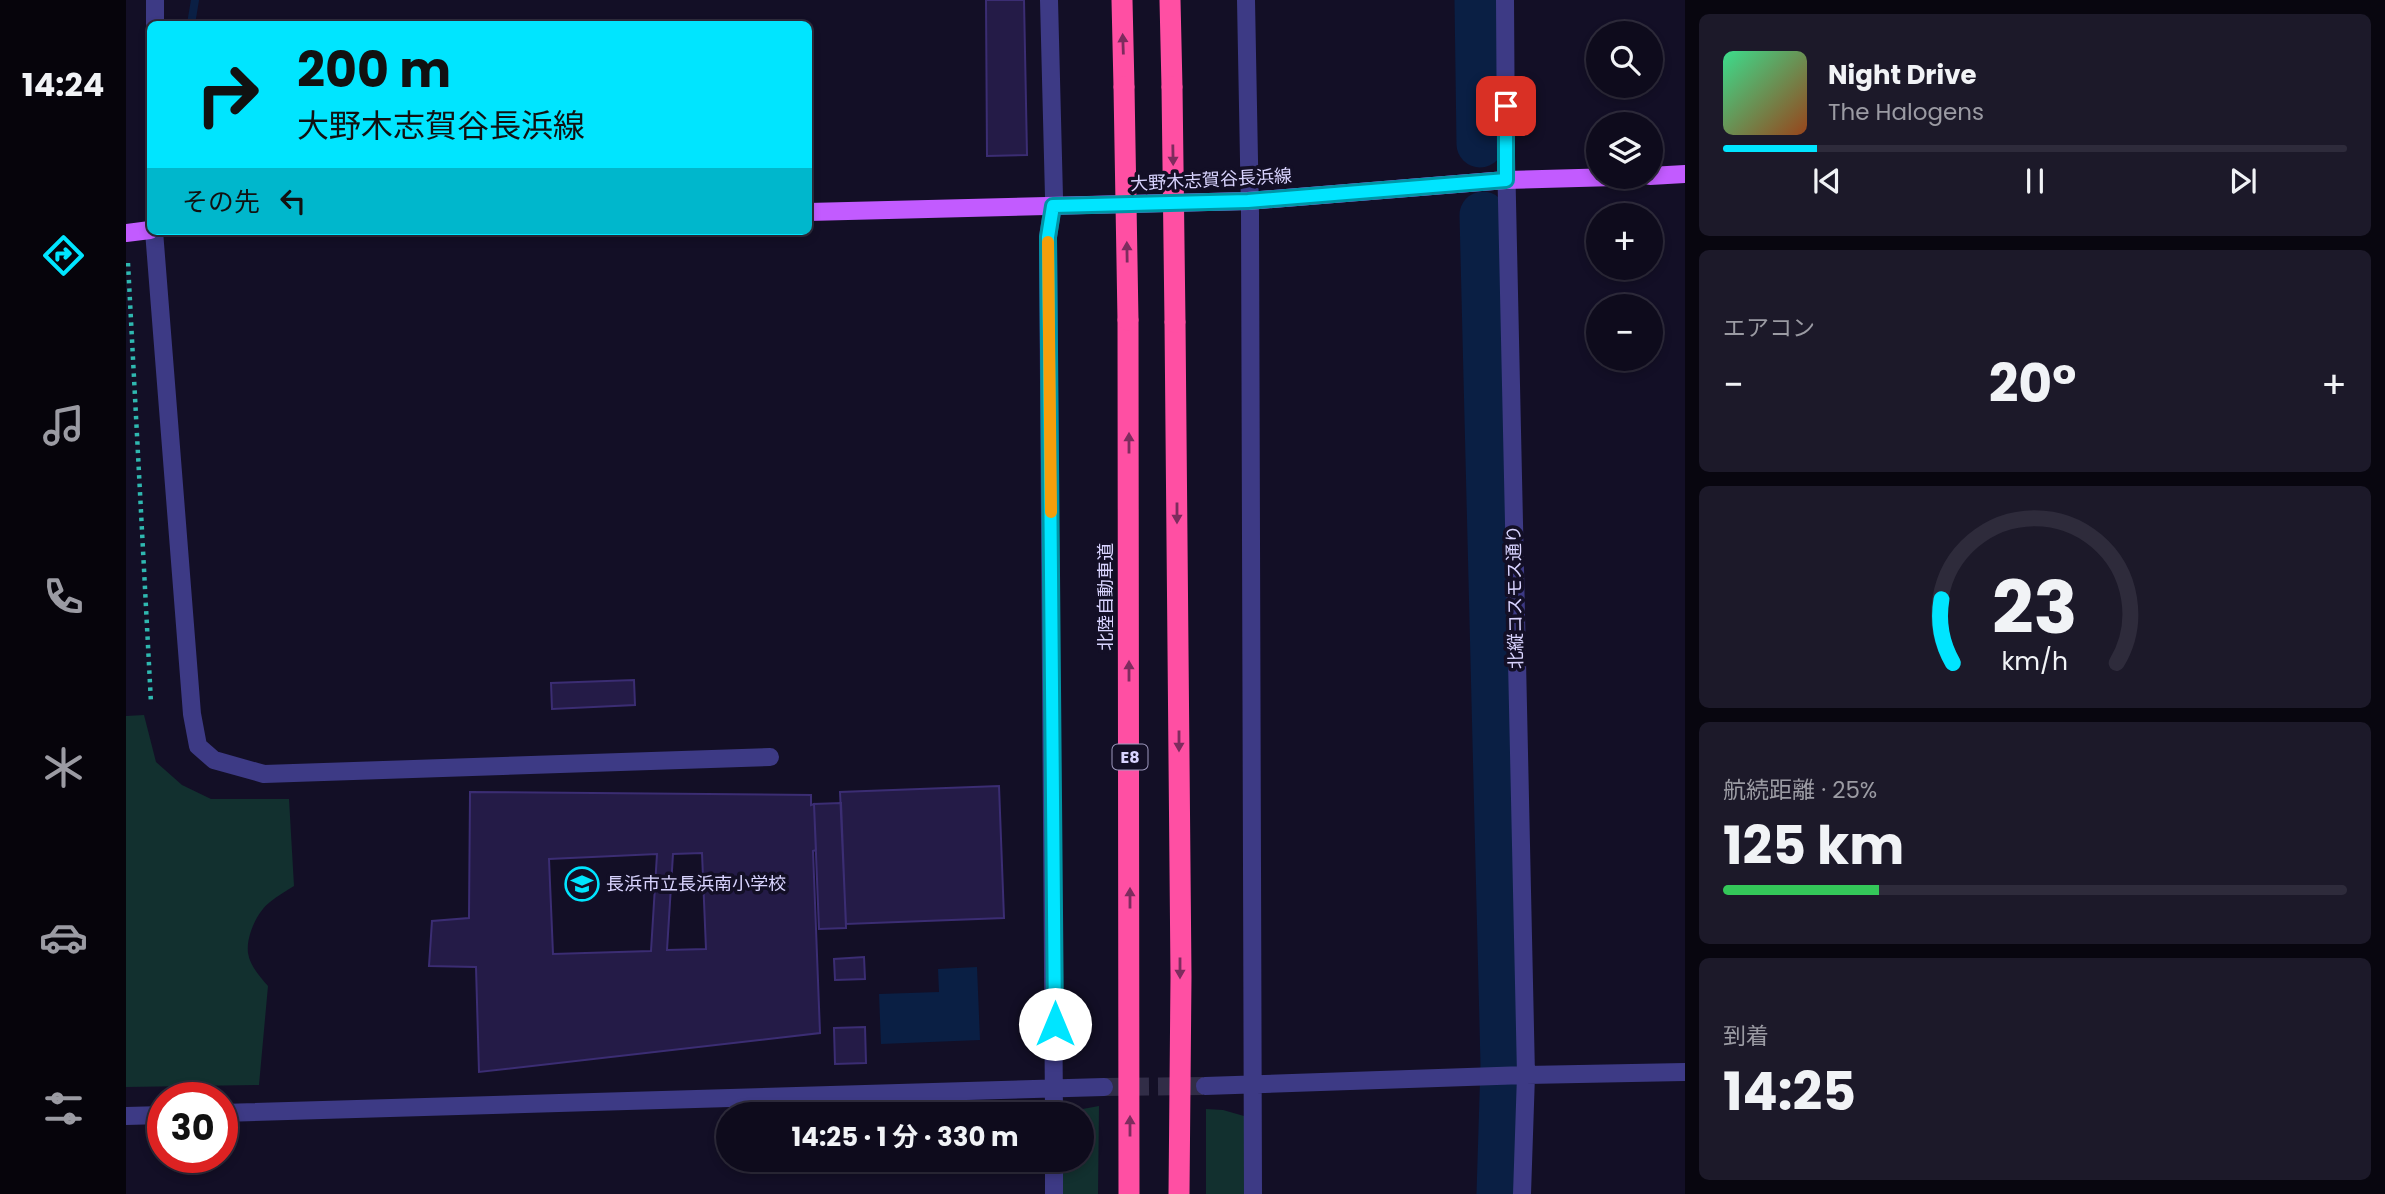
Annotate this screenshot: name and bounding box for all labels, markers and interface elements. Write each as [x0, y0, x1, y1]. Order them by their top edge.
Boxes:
map controls [1586, 21, 1663, 371]
button: search [1586, 21, 1663, 98]
one-way arrow [1117, 32, 1129, 54]
text: 200 m [297, 36, 451, 104]
icon: right [182, 49, 273, 140]
text: Night Drive [1828, 57, 1976, 93]
text: 14:24 [22, 62, 104, 107]
pin [1476, 76, 1536, 136]
icon: arrive [1487, 87, 1525, 125]
text: The Halogens [1828, 96, 1984, 128]
text: 大野木志賀谷長浜線 [297, 103, 585, 148]
button: layers [1586, 112, 1663, 189]
one-way arrow [1167, 145, 1179, 167]
icon: previous [1808, 162, 1846, 200]
icon: pause [2016, 162, 2054, 200]
icon: next [2224, 162, 2262, 200]
street label: 大野木志賀谷長浜線 [1129, 163, 1293, 196]
icon: left [274, 182, 312, 220]
text: その先 [182, 184, 260, 220]
button: + [1586, 203, 1663, 280]
icon: directions [39, 231, 88, 280]
one-way arrow [1121, 241, 1133, 263]
button: − [1586, 294, 1663, 371]
text: エアコン [1723, 312, 1815, 344]
text: 20° [1989, 347, 2076, 420]
text: − [1723, 358, 1744, 411]
text: + [2321, 358, 2347, 411]
icon: music [39, 401, 88, 450]
one-way arrow [1123, 432, 1135, 454]
one-way arrow [1171, 502, 1182, 524]
street label: 北縦コスモス通り [1501, 525, 1528, 669]
street label: 北陸自動車道 [1093, 543, 1118, 651]
text: 23 [1992, 557, 2078, 658]
icon: phone [39, 572, 88, 621]
text: km/h [2002, 644, 2068, 679]
one-way arrow [1123, 660, 1135, 682]
one-way arrow [1173, 730, 1184, 752]
icon: climate [39, 743, 88, 792]
road number: E8 [1112, 744, 1147, 770]
text: 航続距離 · 25% [1723, 774, 1877, 806]
text: 125 km [1723, 809, 1904, 882]
school or university icon: 長浜市立長浜南小学校 [563, 865, 601, 903]
place label: 長浜市立長浜南小学校 [606, 871, 786, 896]
one-way arrow [1124, 887, 1136, 909]
icon: car [39, 913, 88, 962]
one-way arrow [1175, 957, 1186, 979]
position arrow [1018, 987, 1092, 1061]
text: 到着 [1723, 1020, 1769, 1052]
text: 14:25 [1723, 1055, 1856, 1128]
speed limit sign: 30 [147, 1082, 238, 1173]
icon: filters [39, 1084, 88, 1133]
one-way arrow [1124, 1115, 1136, 1137]
text: 14:25 · 1 分 · 330 m [792, 1119, 1018, 1155]

